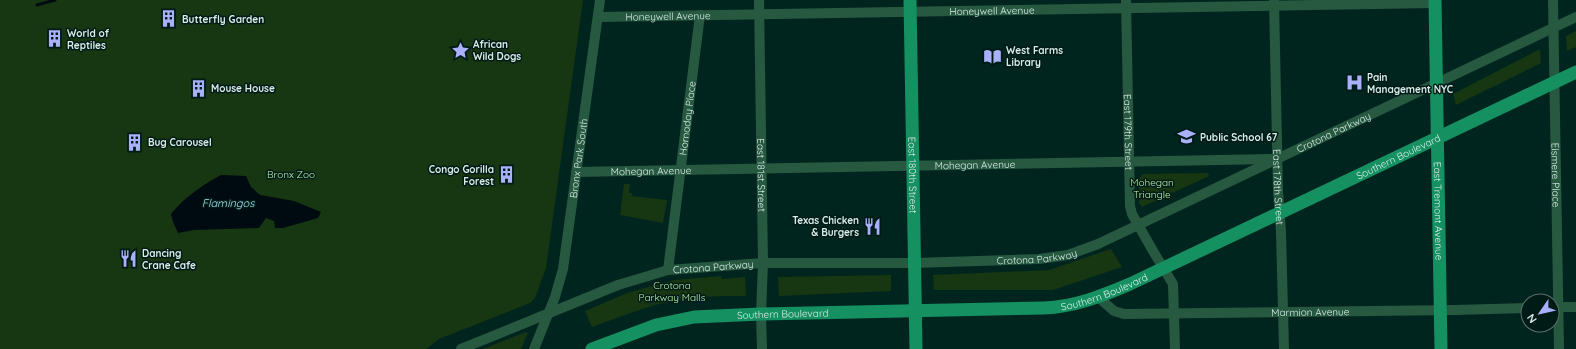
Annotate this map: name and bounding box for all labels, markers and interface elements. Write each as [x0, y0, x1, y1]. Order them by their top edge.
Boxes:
street label: Honeywell Avenue [949, 4, 1035, 18]
building icon: Butterfly Garden [159, 9, 179, 29]
street label: Honeywell Avenue [625, 9, 711, 24]
place label: Butterfly Garden [182, 13, 264, 26]
place label: World of Reptiles [67, 27, 110, 52]
building icon: World of Reptiles [44, 29, 64, 49]
place label: African Wild Dogs [473, 38, 521, 63]
place icon: African Wild Dogs [450, 40, 470, 60]
place label: West Farms Library [1006, 44, 1063, 69]
library icon: West Farms Library [983, 46, 1003, 66]
place label: Pain Management NYC [1367, 71, 1454, 96]
hospital icon: Pain Management NYC [1344, 73, 1364, 93]
building icon: Mouse House [188, 78, 208, 98]
street label: Hornaday Place [676, 80, 699, 156]
place label: Mouse House [211, 82, 275, 95]
street label: East 179th Street [1121, 94, 1135, 171]
street label: Crotona Parkway [1294, 109, 1373, 156]
street label: Bronx Park South [567, 118, 591, 199]
school or university icon: Public School 67 [1177, 127, 1197, 147]
place label: Public School 67 [1200, 131, 1278, 144]
street label: Southern Boulevard [1354, 131, 1442, 183]
building icon: Bug Carousel [125, 132, 145, 152]
place label: Bug Carousel [148, 136, 212, 149]
street label: East 180th Street [905, 136, 920, 214]
street label: East 181st Street [754, 138, 768, 212]
street label: Elsmere Place [1548, 143, 1563, 208]
street label: East 178th Street [1270, 149, 1287, 226]
street label: Mohegan Avenue [934, 158, 1016, 172]
street label: East Tremont Avenue [1431, 162, 1445, 261]
place label: Congo Gorilla Forest [429, 163, 494, 188]
street label: Mohegan Avenue [611, 164, 692, 178]
building icon: Congo Gorilla Forest [497, 165, 517, 185]
park label: Bronx Zoo [267, 168, 315, 181]
park label: Mohegan Triangle [1130, 176, 1174, 201]
water label: Flamingos [202, 196, 255, 210]
place label: Texas Chicken & Burgers [792, 214, 859, 239]
restaurant icon: Texas Chicken & Burgers [862, 216, 882, 236]
street label: Crotona Parkway [996, 246, 1079, 267]
place label: Dancing Crane Cafe [142, 247, 196, 272]
restaurant icon: Dancing Crane Cafe [119, 249, 139, 269]
street label: Crotona Parkway [672, 258, 754, 277]
street label: Southern Boulevard [1060, 271, 1150, 313]
park label: Crotona Parkway Malls [639, 279, 706, 304]
north arrow [1520, 293, 1560, 333]
street label: Marmion Avenue [1271, 305, 1350, 319]
street label: Southern Boulevard [737, 307, 829, 322]
text: N [1524, 311, 1540, 326]

